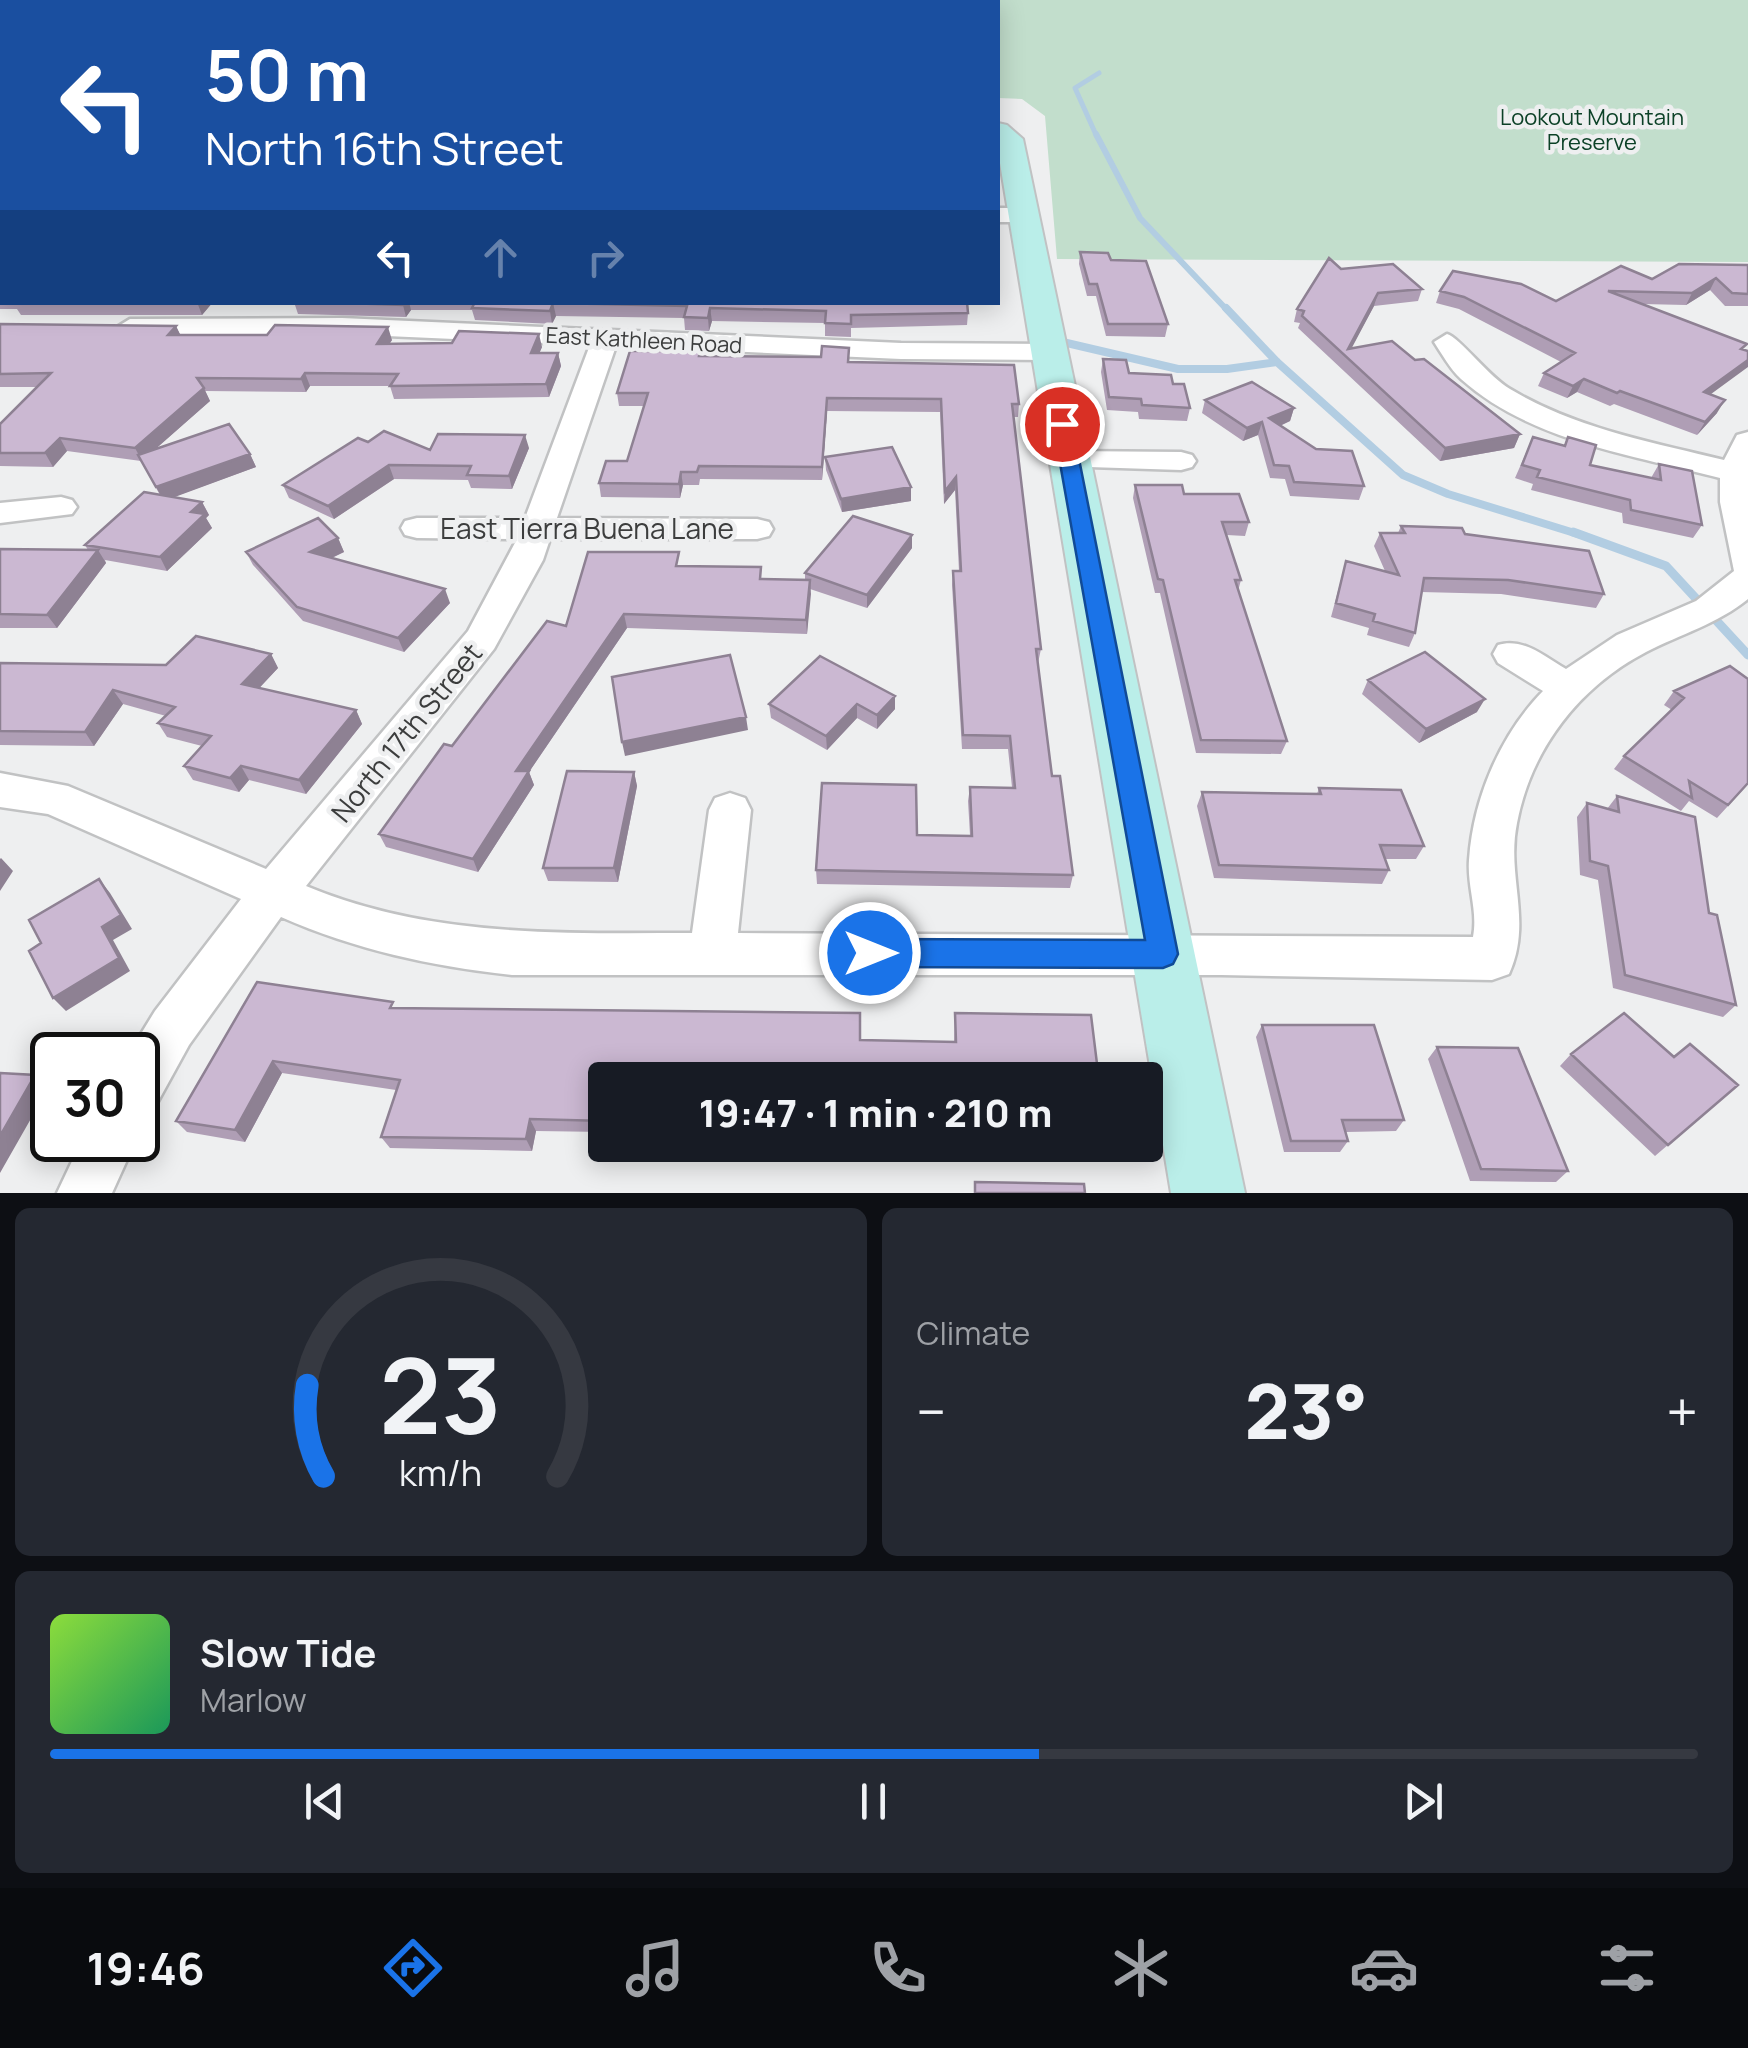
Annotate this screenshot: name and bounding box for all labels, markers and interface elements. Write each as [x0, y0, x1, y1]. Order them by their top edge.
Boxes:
text: 50 m [205, 26, 369, 122]
icon: left [40, 40, 170, 170]
park label: Lookout Mountain Preserve [1500, 102, 1684, 157]
text: North 16th Street [205, 117, 564, 179]
icon: left [368, 230, 423, 285]
icon: ahead [473, 230, 528, 285]
icon: right [578, 230, 633, 285]
street label: East Kathleen Road [545, 320, 743, 360]
pin [1020, 382, 1105, 467]
icon: arrive [1035, 397, 1090, 452]
street label: East Tierra Buena Lane [440, 509, 734, 547]
street label: North 17th Street [322, 635, 490, 829]
position arrow [818, 901, 922, 1005]
speed limit sign: 30 [30, 1032, 160, 1162]
text: 19:47 · 1 min · 210 m [699, 1086, 1052, 1138]
text: Climate [917, 1311, 1030, 1355]
text: 23 [380, 1323, 502, 1465]
text: 23° [1245, 1359, 1368, 1462]
text: − [917, 1373, 946, 1449]
text: + [1666, 1373, 1698, 1449]
text: km/h [399, 1448, 482, 1497]
text: Slow Tide [200, 1626, 377, 1678]
text: Marlow [200, 1678, 307, 1722]
icon: previous [297, 1774, 352, 1829]
icon: pause [846, 1774, 901, 1829]
icon: next [1396, 1774, 1451, 1829]
icon: directions [378, 1933, 448, 2003]
icon: music [620, 1933, 690, 2003]
icon: phone [863, 1933, 933, 2003]
icon: climate [1106, 1933, 1176, 2003]
icon: car [1349, 1933, 1419, 2003]
icon: filters [1592, 1933, 1662, 2003]
text: 19:46 [86, 1937, 205, 1999]

